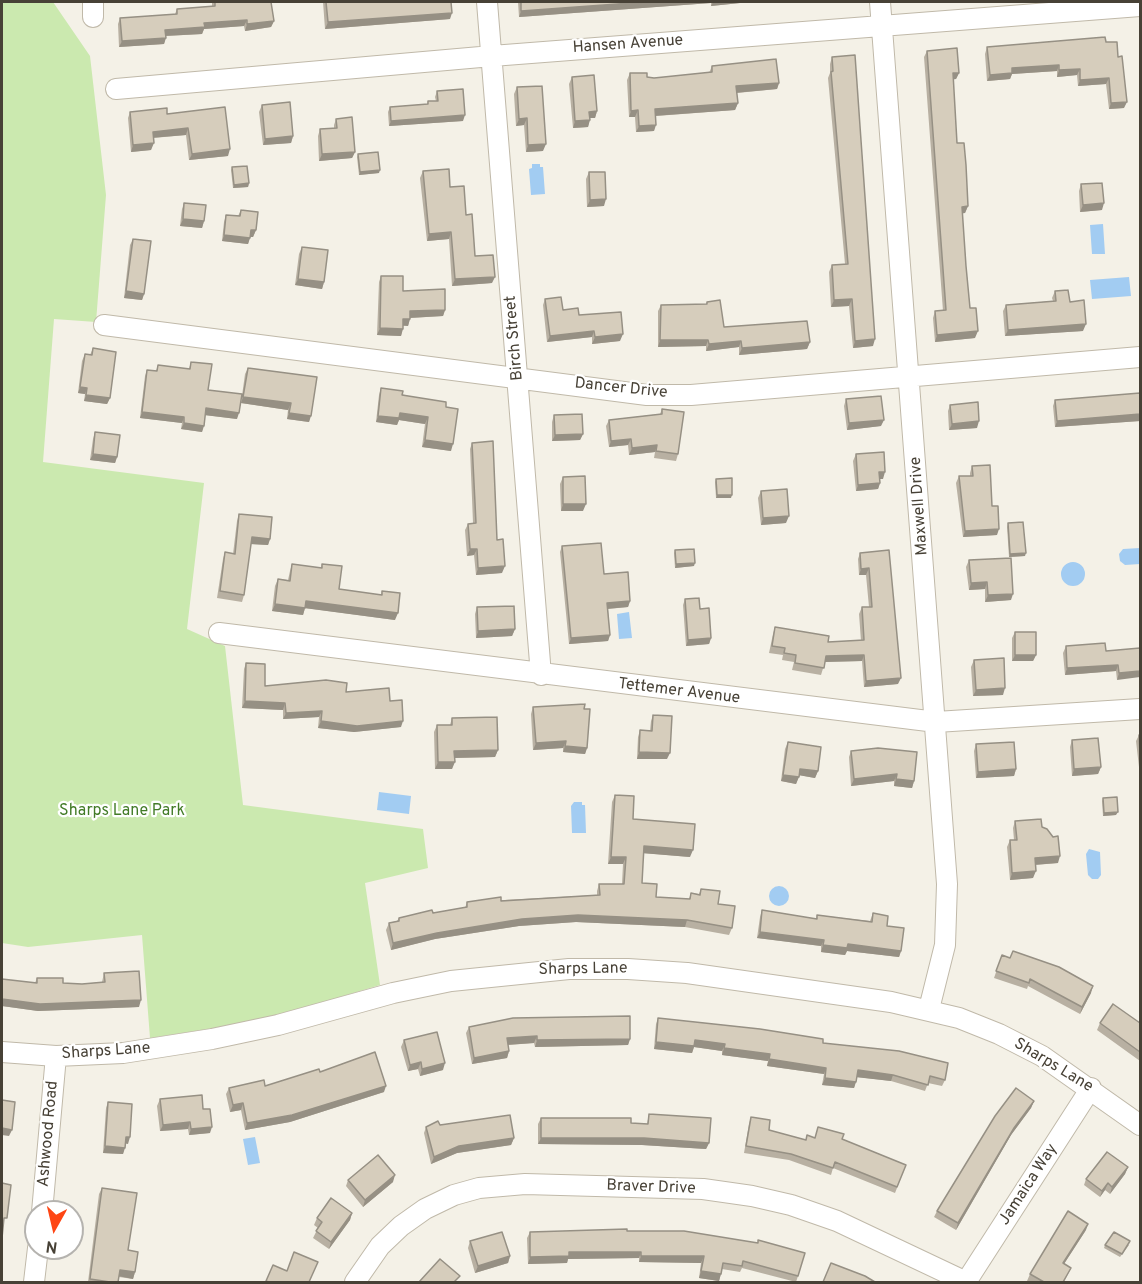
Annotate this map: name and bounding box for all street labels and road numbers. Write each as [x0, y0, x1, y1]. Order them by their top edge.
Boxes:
street label: Hansen Avenue [572, 32, 684, 58]
street label: Birch Street [502, 295, 528, 381]
street label: Dancer Drive [574, 375, 668, 403]
street label: Maxwell Drive [907, 456, 933, 556]
street label: Tettemer Avenue [617, 675, 741, 709]
street label: Sharps Lane [538, 960, 628, 980]
street label: Sharps Lane [1010, 1035, 1096, 1097]
street label: Sharps Lane [61, 1039, 151, 1065]
street label: Ashwood Road [35, 1080, 63, 1188]
street label: Jamaica Way [996, 1141, 1062, 1229]
street label: Braver Drive [606, 1177, 696, 1199]

